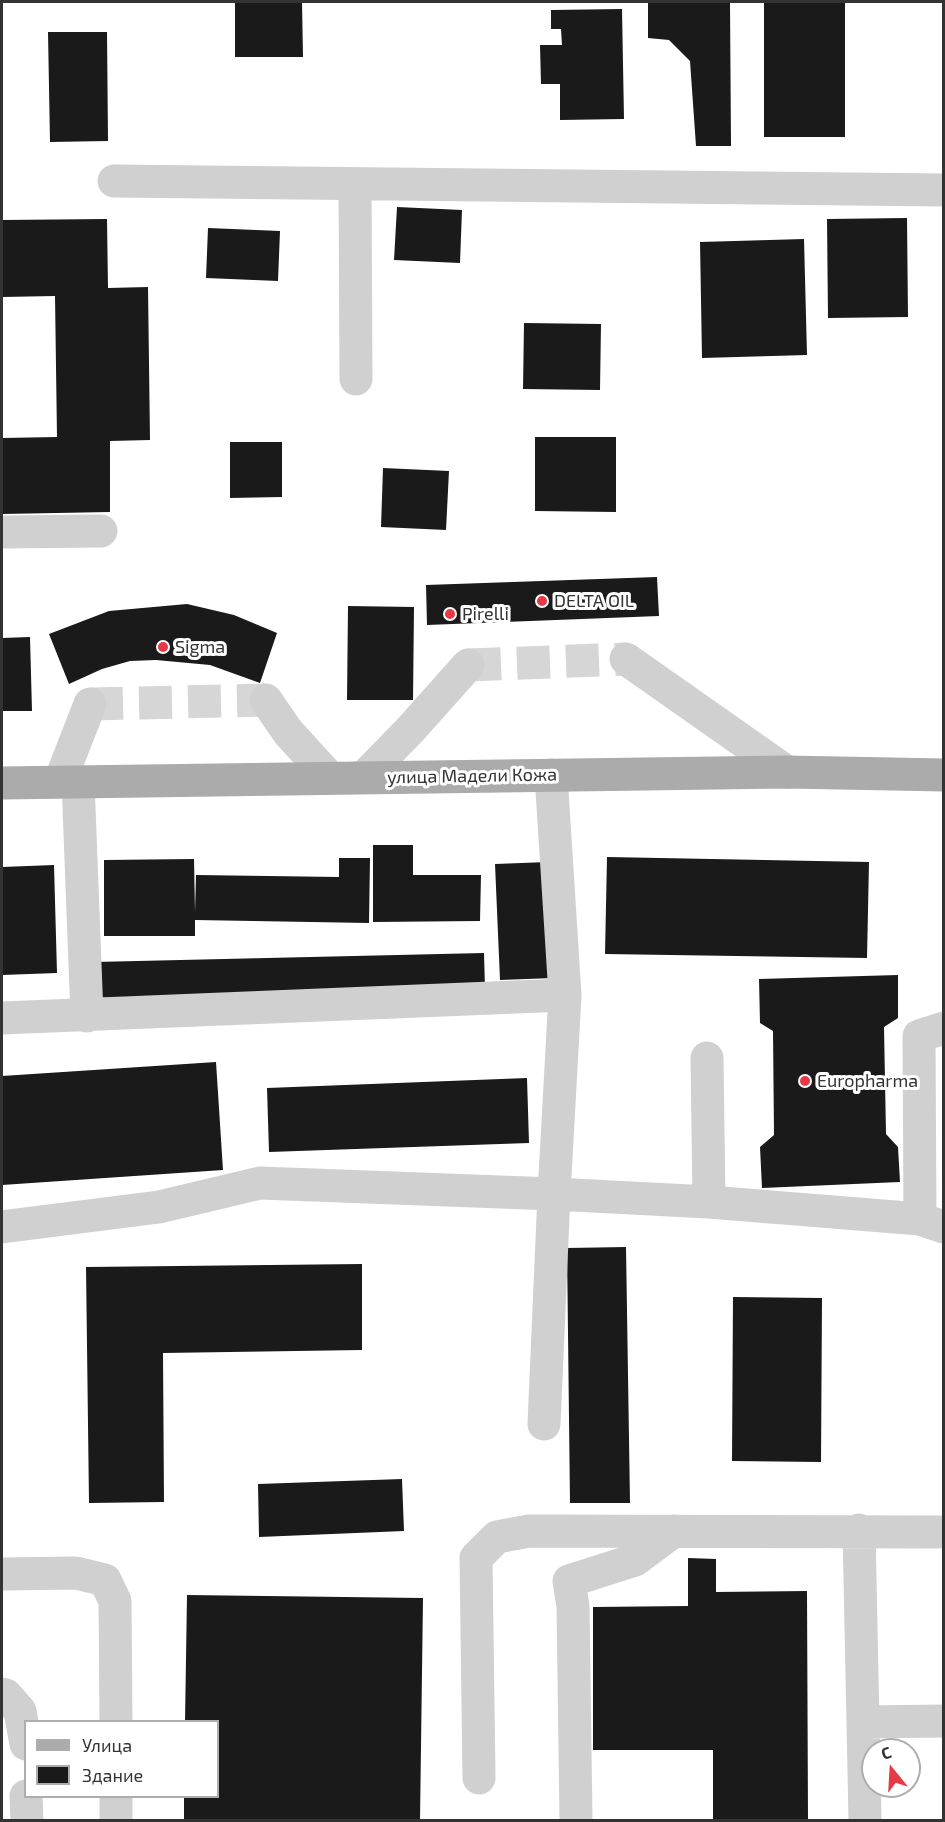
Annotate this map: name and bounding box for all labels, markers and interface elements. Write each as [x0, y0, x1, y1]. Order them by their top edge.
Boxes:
place label: DELTA OIL [554, 590, 634, 612]
marker: DELTA OIL [535, 594, 549, 608]
place label: Pirelli [462, 603, 509, 625]
marker: Pirelli [443, 607, 457, 621]
place label: Sigma [175, 636, 225, 658]
marker: Sigma [156, 640, 170, 654]
street label: улица Мадели Кожа [387, 764, 557, 788]
place label: Europharma [817, 1070, 918, 1092]
marker: Europharma [798, 1074, 812, 1088]
legend [24, 1720, 219, 1798]
text: Улица [82, 1734, 132, 1756]
north arrow [861, 1738, 921, 1798]
text: С [878, 1742, 893, 1763]
text: Здание [82, 1764, 143, 1786]

